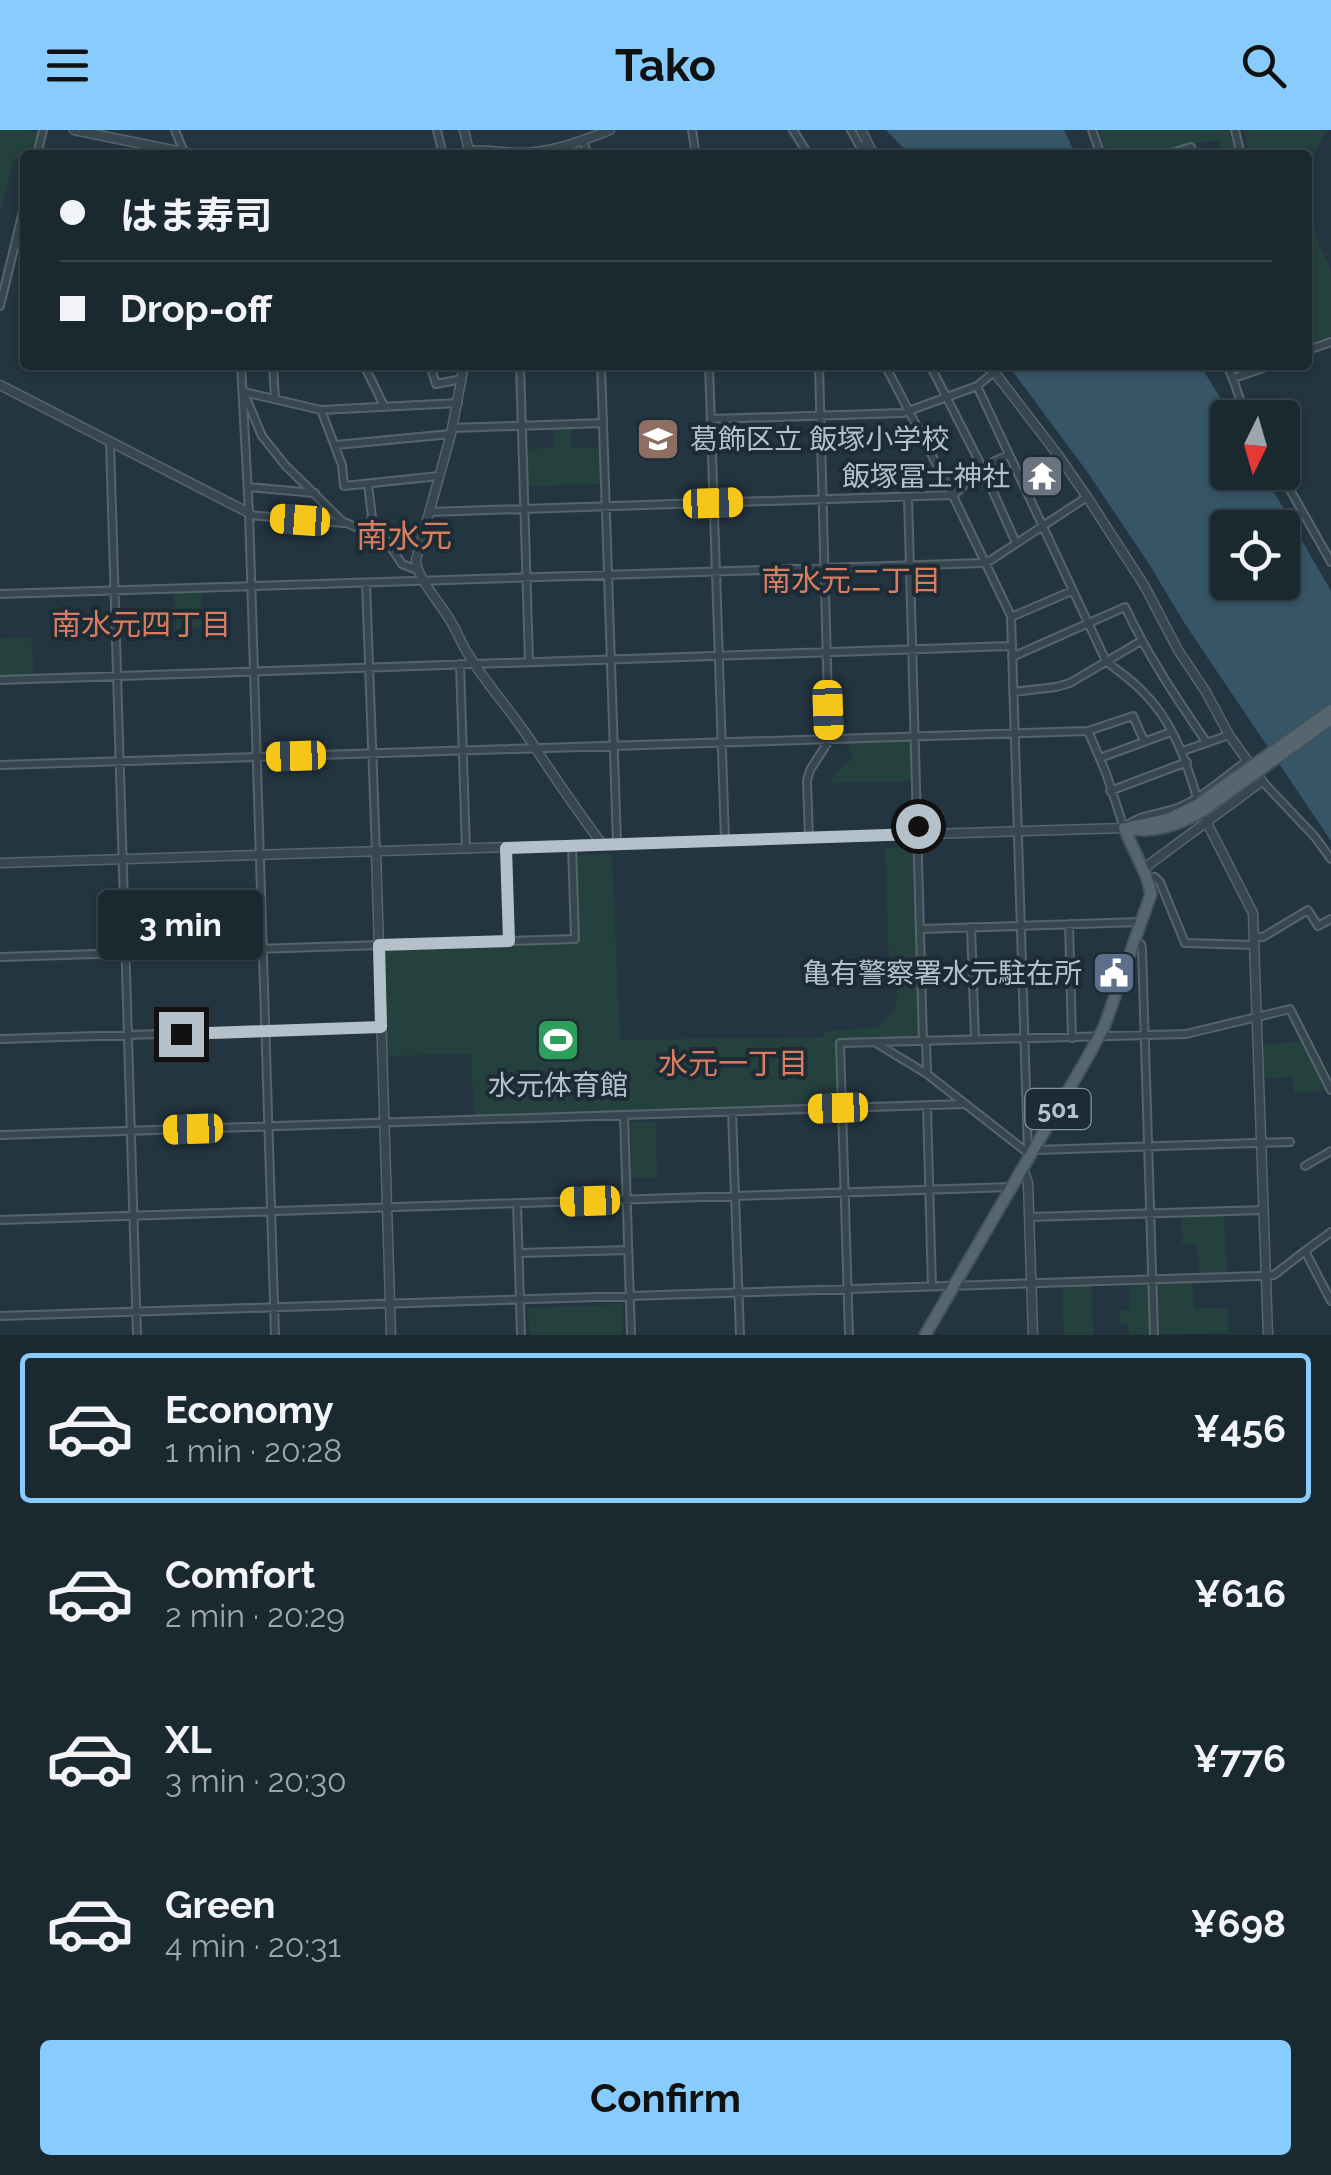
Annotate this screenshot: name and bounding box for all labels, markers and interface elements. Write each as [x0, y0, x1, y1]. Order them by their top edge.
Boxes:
icon: menu [40, 38, 95, 93]
icon: search [1236, 38, 1291, 93]
text: Tako [615, 39, 716, 92]
text: はま寿司 [120, 193, 272, 238]
text: Drop-off [120, 286, 272, 331]
north arrow [1210, 400, 1300, 490]
map controls [1210, 400, 1300, 600]
school or university icon: 葛飾区立 飯塚小学校 [635, 416, 681, 462]
place label: 葛飾区立 飯塚小学校 [690, 423, 949, 456]
temple icon: 飯塚冨士神社 [1019, 453, 1065, 499]
place label: 飯塚冨士神社 [842, 460, 1010, 493]
car [682, 487, 744, 519]
car [269, 503, 331, 537]
button: locate [1210, 510, 1300, 600]
district label: 南水元 [356, 517, 452, 554]
district label: 南水元二丁目 [761, 563, 941, 598]
district label: 南水元四丁目 [51, 607, 231, 642]
car [812, 679, 844, 741]
car [265, 740, 327, 772]
route start [896, 804, 941, 849]
callout: 3 min [99, 889, 264, 959]
text: 3 min [139, 906, 222, 943]
public building icon: 亀有警察署水元駐在所 [1091, 950, 1137, 996]
place label: 亀有警察署水元駐在所 [802, 957, 1082, 990]
route end [159, 1012, 204, 1057]
sports icon: 水元体育館 [535, 1017, 581, 1063]
district label: 水元一丁目 [658, 1046, 808, 1081]
place label: 水元体育館 [488, 1069, 628, 1102]
road number: 501 [1026, 1089, 1090, 1129]
car [807, 1092, 869, 1124]
car [162, 1113, 224, 1145]
car [559, 1185, 621, 1217]
icon: car [45, 1383, 135, 1473]
text: Economy [165, 1387, 334, 1432]
text: ¥456 [1193, 1406, 1286, 1451]
text: 1 min · 20:28 [165, 1432, 342, 1469]
icon: car [45, 1548, 135, 1638]
text: Comfort [165, 1552, 315, 1597]
text: ¥616 [1194, 1571, 1286, 1616]
text: 2 min · 20:29 [165, 1597, 345, 1634]
icon: car [45, 1713, 135, 1803]
text: XL [165, 1717, 212, 1762]
text: ¥776 [1193, 1736, 1286, 1781]
text: 3 min · 20:30 [165, 1762, 347, 1799]
icon: car [45, 1878, 135, 1968]
text: Green [165, 1882, 275, 1927]
text: ¥698 [1191, 1901, 1286, 1946]
text: 4 min · 20:31 [165, 1927, 341, 1964]
button: Confirm [40, 2040, 1291, 2155]

